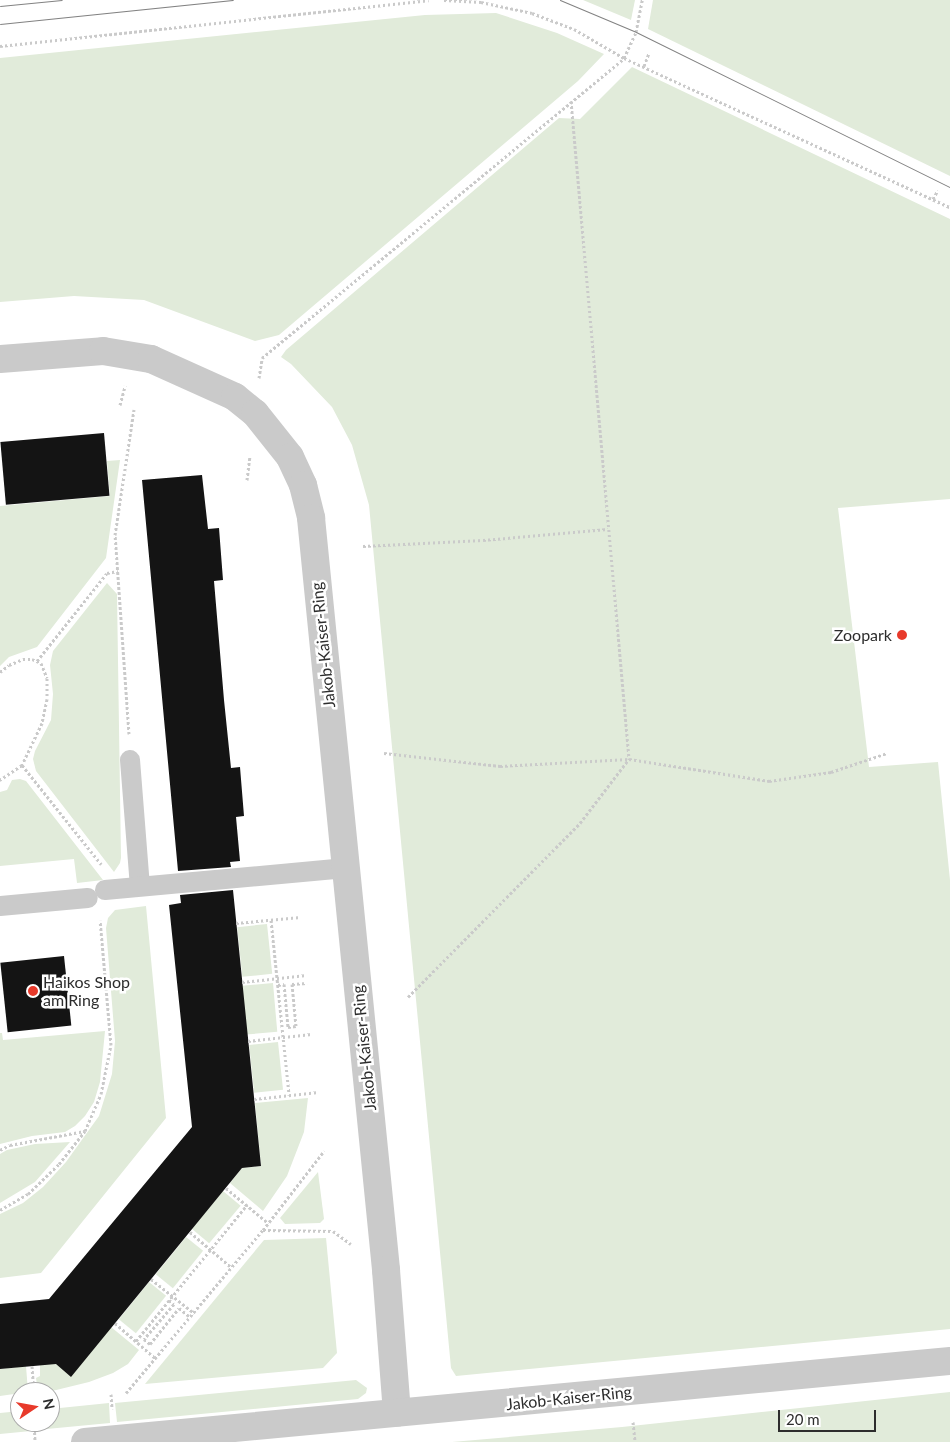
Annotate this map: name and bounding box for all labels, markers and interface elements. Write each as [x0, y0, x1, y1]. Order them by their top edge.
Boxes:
street label: Jakob-Kaiser-Ring [307, 581, 339, 709]
place label: Zoopark [834, 625, 892, 645]
marker: Zoopark [896, 629, 908, 641]
place label: Haikos Shop am Ring [43, 972, 130, 1010]
street label: Jakob-Kaiser-Ring [348, 984, 380, 1112]
marker: Haikos Shop am Ring [27, 985, 39, 997]
north arrow [10, 1382, 60, 1432]
street label: Jakob-Kaiser-Ring [505, 1382, 633, 1414]
text: N [40, 1397, 59, 1411]
scale bar [780, 1400, 878, 1432]
text: 20 m [786, 1410, 820, 1428]

